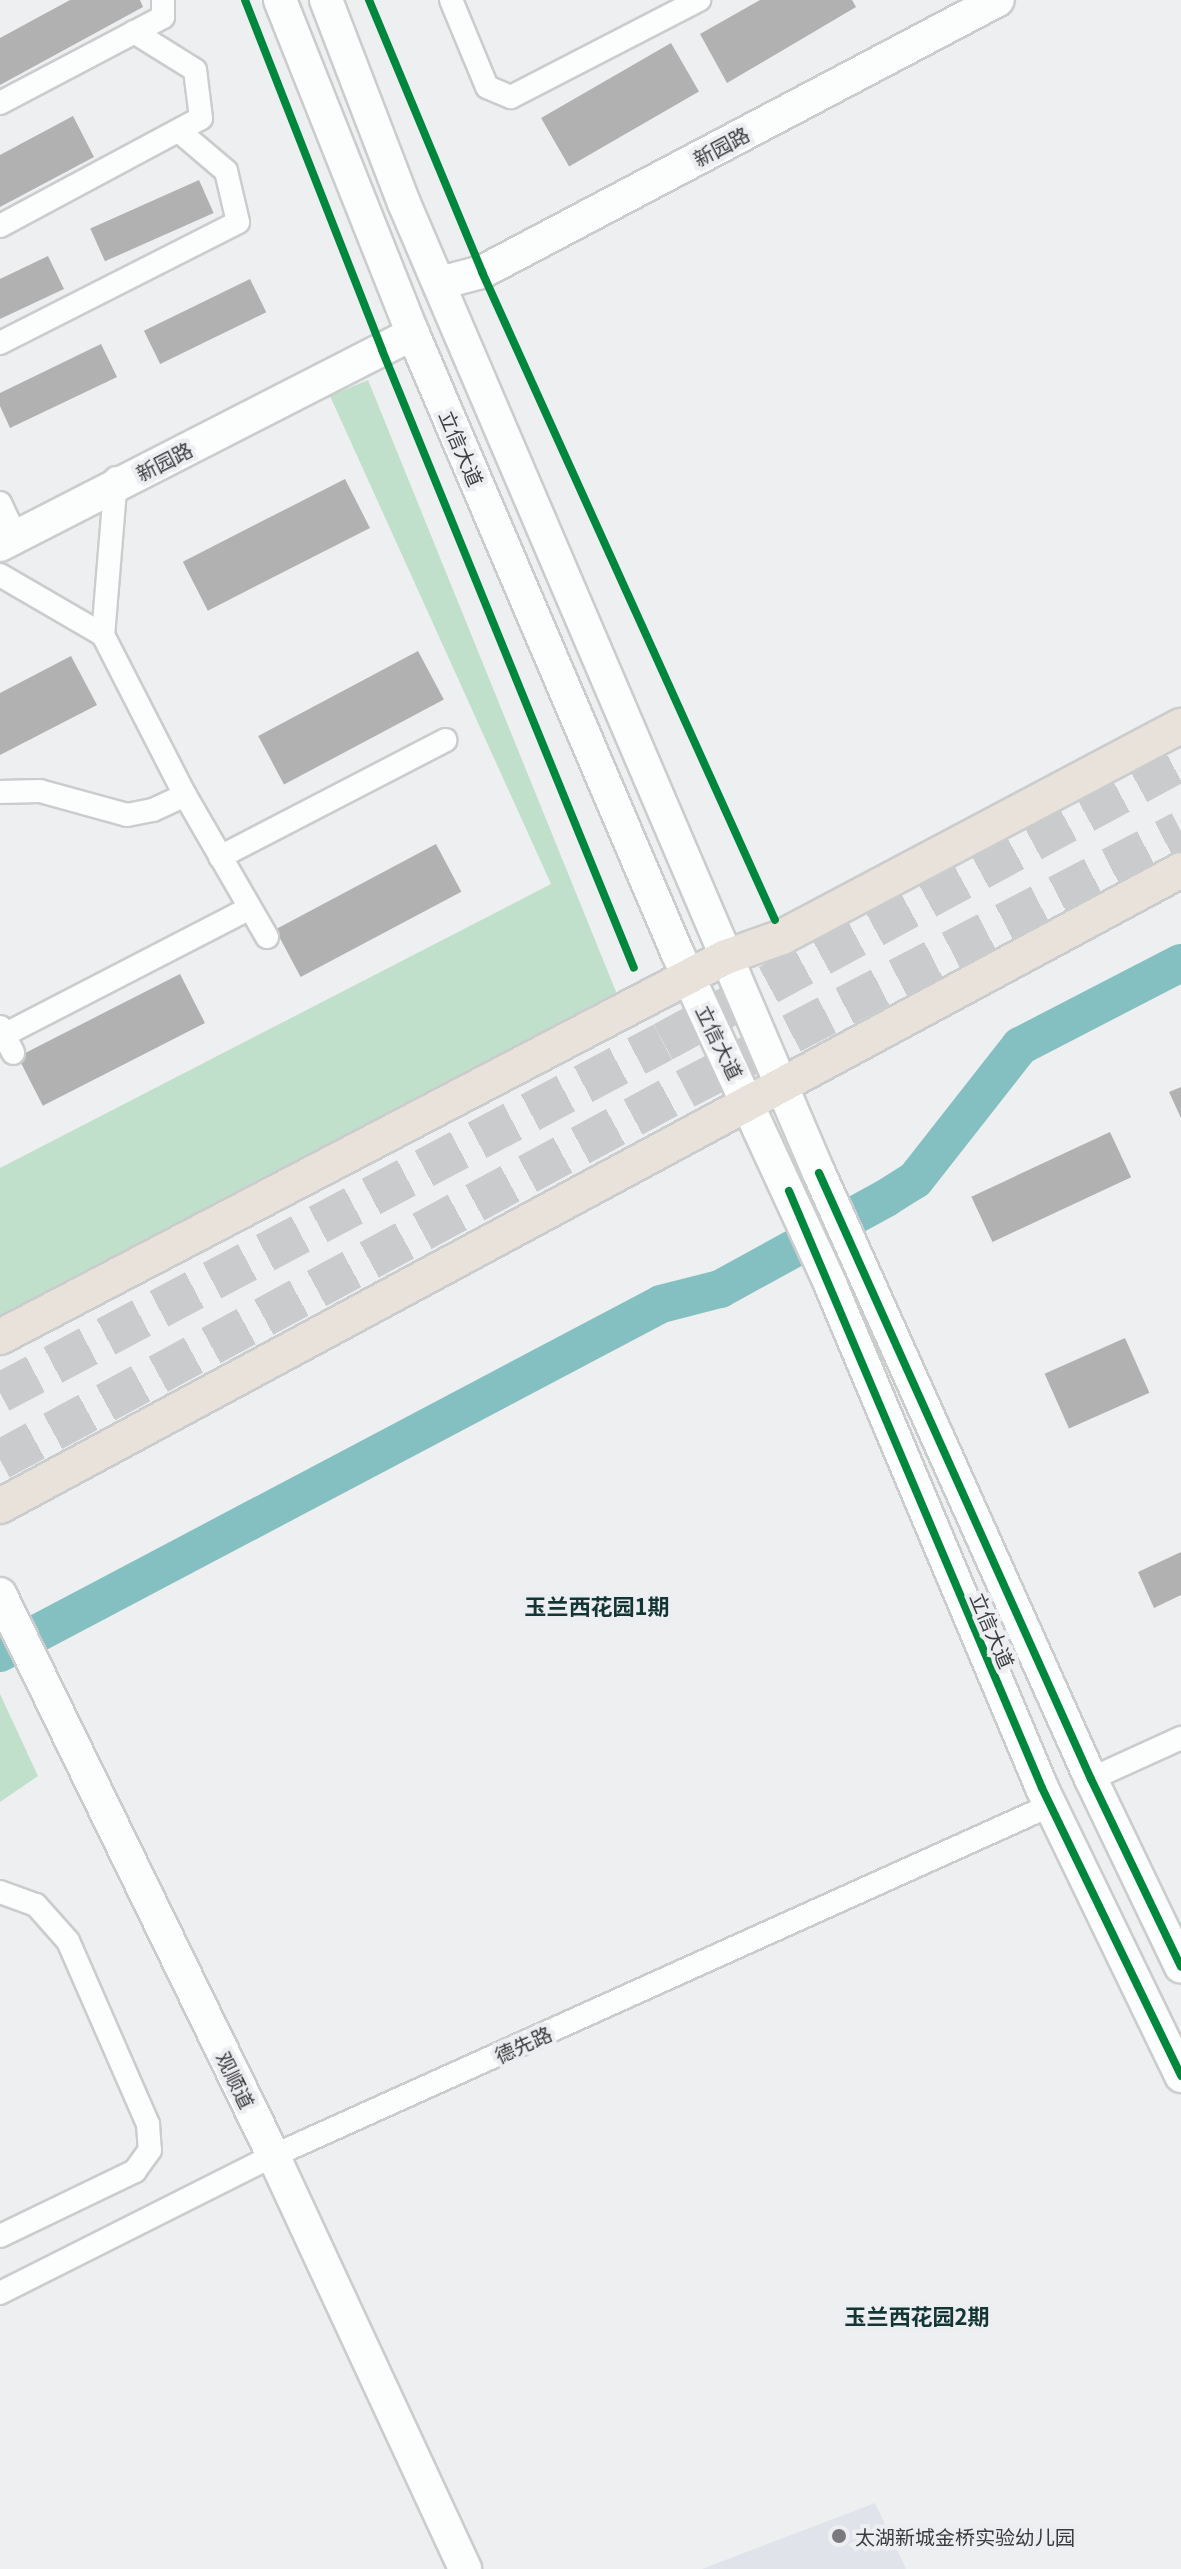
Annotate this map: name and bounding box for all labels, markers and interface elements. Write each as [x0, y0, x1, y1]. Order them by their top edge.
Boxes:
street label: 新园路 [689, 121, 753, 171]
street label: 立信大道 [435, 406, 489, 490]
street label: 新园路 [132, 437, 196, 485]
street label: 立信大道 [692, 1001, 748, 1083]
street label: 立信大道 [966, 1588, 1020, 1672]
district label: 玉兰西花园1期 [525, 1593, 669, 1619]
street label: 德先路 [491, 2021, 555, 2067]
street label: 观顺道 [212, 2048, 260, 2112]
district label: 玉兰西花园2期 [845, 2303, 989, 2329]
place label: 太湖新城金桥实验幼儿园 [855, 2524, 1075, 2548]
marker: 太湖新城金桥实验幼儿园 [830, 2527, 848, 2545]

